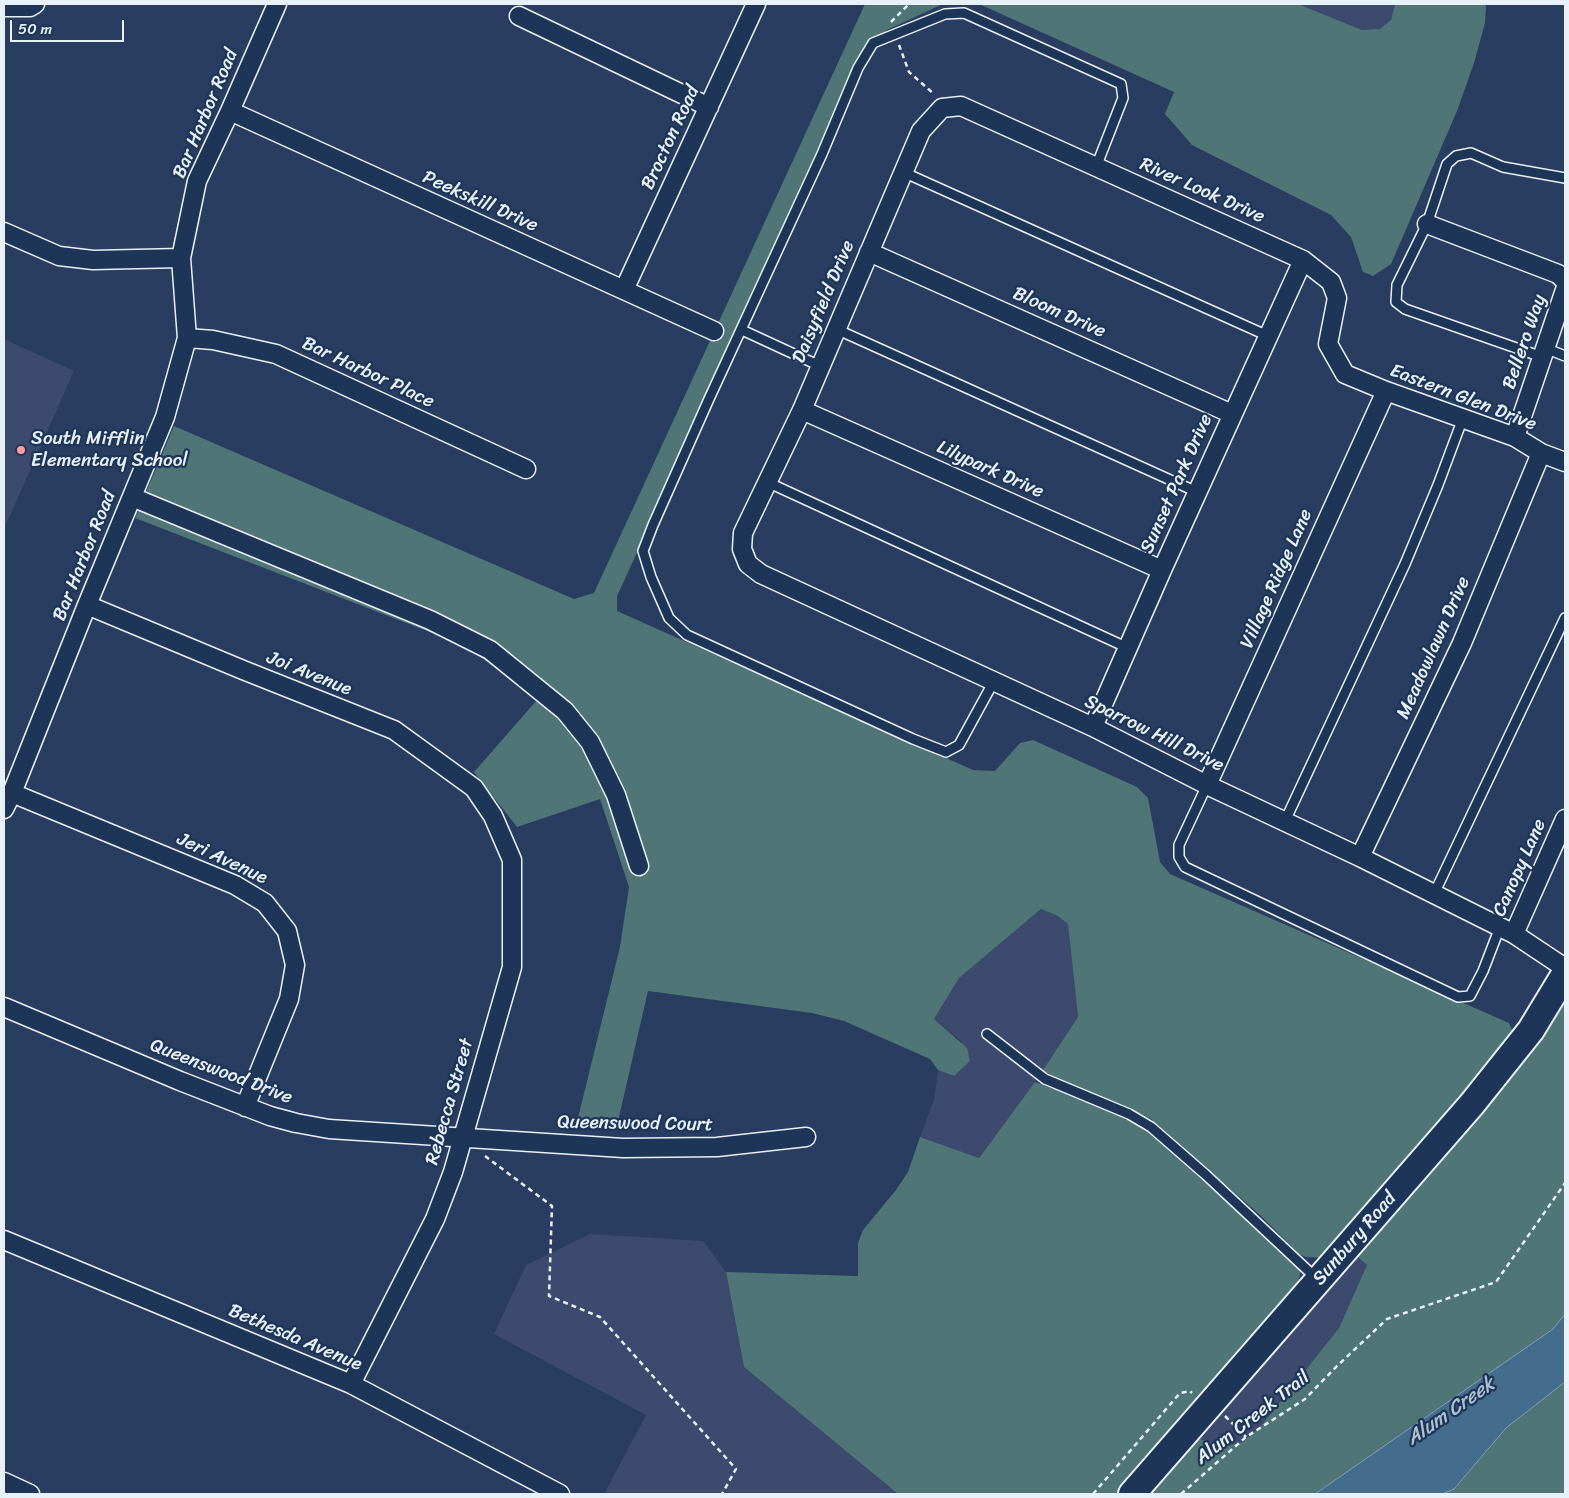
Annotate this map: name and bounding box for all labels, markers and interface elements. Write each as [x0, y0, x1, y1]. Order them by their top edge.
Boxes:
scale bar [12, 10, 126, 42]
text: 50 m [18, 16, 52, 42]
street label: Bar Harbor Road [168, 46, 244, 182]
street label: Brocton Road [637, 82, 705, 194]
street label: River Look Drive [1136, 153, 1268, 229]
street label: Peekskill Drive [419, 166, 541, 238]
street label: Daisyfield Drive [788, 237, 860, 367]
street label: Bloom Drive [1009, 282, 1109, 344]
street label: Bellero Way [1498, 292, 1552, 392]
street label: Bar Harbor Place [298, 332, 438, 414]
street label: Eastern Glen Drive [1387, 360, 1539, 436]
street label: Sunset Park Drive [1136, 411, 1218, 557]
place label: South Mifflin Elementary School [31, 428, 188, 472]
street label: Lilypark Drive [933, 436, 1047, 504]
marker: South Mifflin Elementary School [15, 444, 27, 456]
street label: Bar Harbor Road [49, 488, 121, 624]
street label: Village Ridge Lane [1236, 506, 1318, 652]
street label: Meadowlawn Drive [1392, 573, 1476, 723]
street label: Joi Avenue [263, 647, 355, 701]
street label: Sparrow Hill Drive [1081, 690, 1227, 778]
street label: Canopy Lane [1488, 816, 1552, 920]
street label: Jeri Avenue [173, 828, 271, 890]
street label: Queenswood Drive [147, 1034, 295, 1110]
street label: Rebecca Street [421, 1036, 479, 1168]
street label: Queenswood Court [557, 1111, 713, 1137]
street label: Sunbury Road [1308, 1188, 1402, 1290]
street label: Bethesda Avenue [225, 1300, 365, 1376]
street label: Alum Creek Trail [1191, 1366, 1315, 1470]
water label: Alum Creek [1402, 1373, 1500, 1451]

